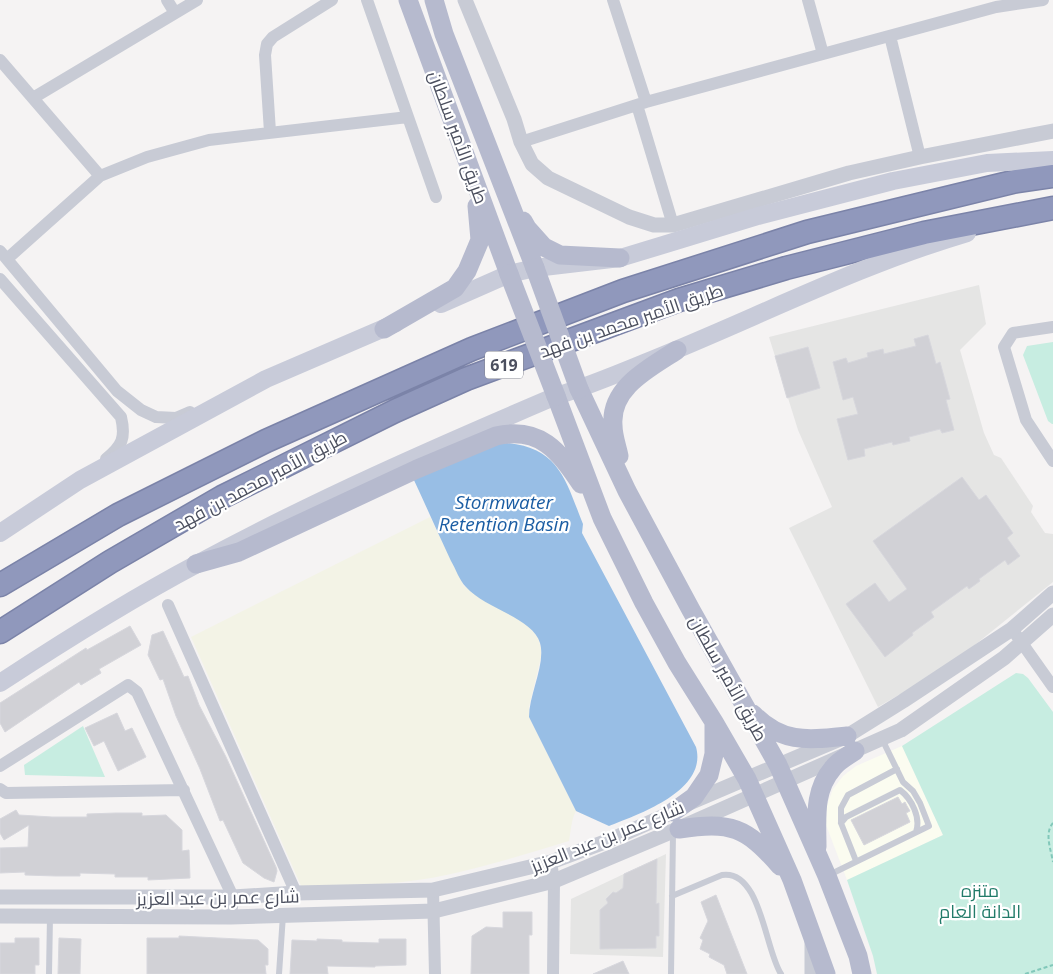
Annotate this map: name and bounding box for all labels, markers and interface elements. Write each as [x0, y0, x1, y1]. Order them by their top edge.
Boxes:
street label: طريق الأمير سلطان [423, 67, 494, 207]
street label: طريق الأمير محمد بن فهد [536, 277, 726, 364]
road number: 619 [485, 352, 523, 378]
street label: طريق الأمير محمد بن فهد [169, 424, 351, 537]
water label: Stormwater Retention Basin [439, 489, 569, 537]
street label: طريق الأمير سلطان [684, 611, 774, 746]
street label: شارع عمر بن عبد العزيز [526, 794, 687, 879]
park label: متنزه الدانة العام [939, 878, 1021, 924]
street label: شارع عمر بن عبد العزيز [135, 884, 300, 911]

